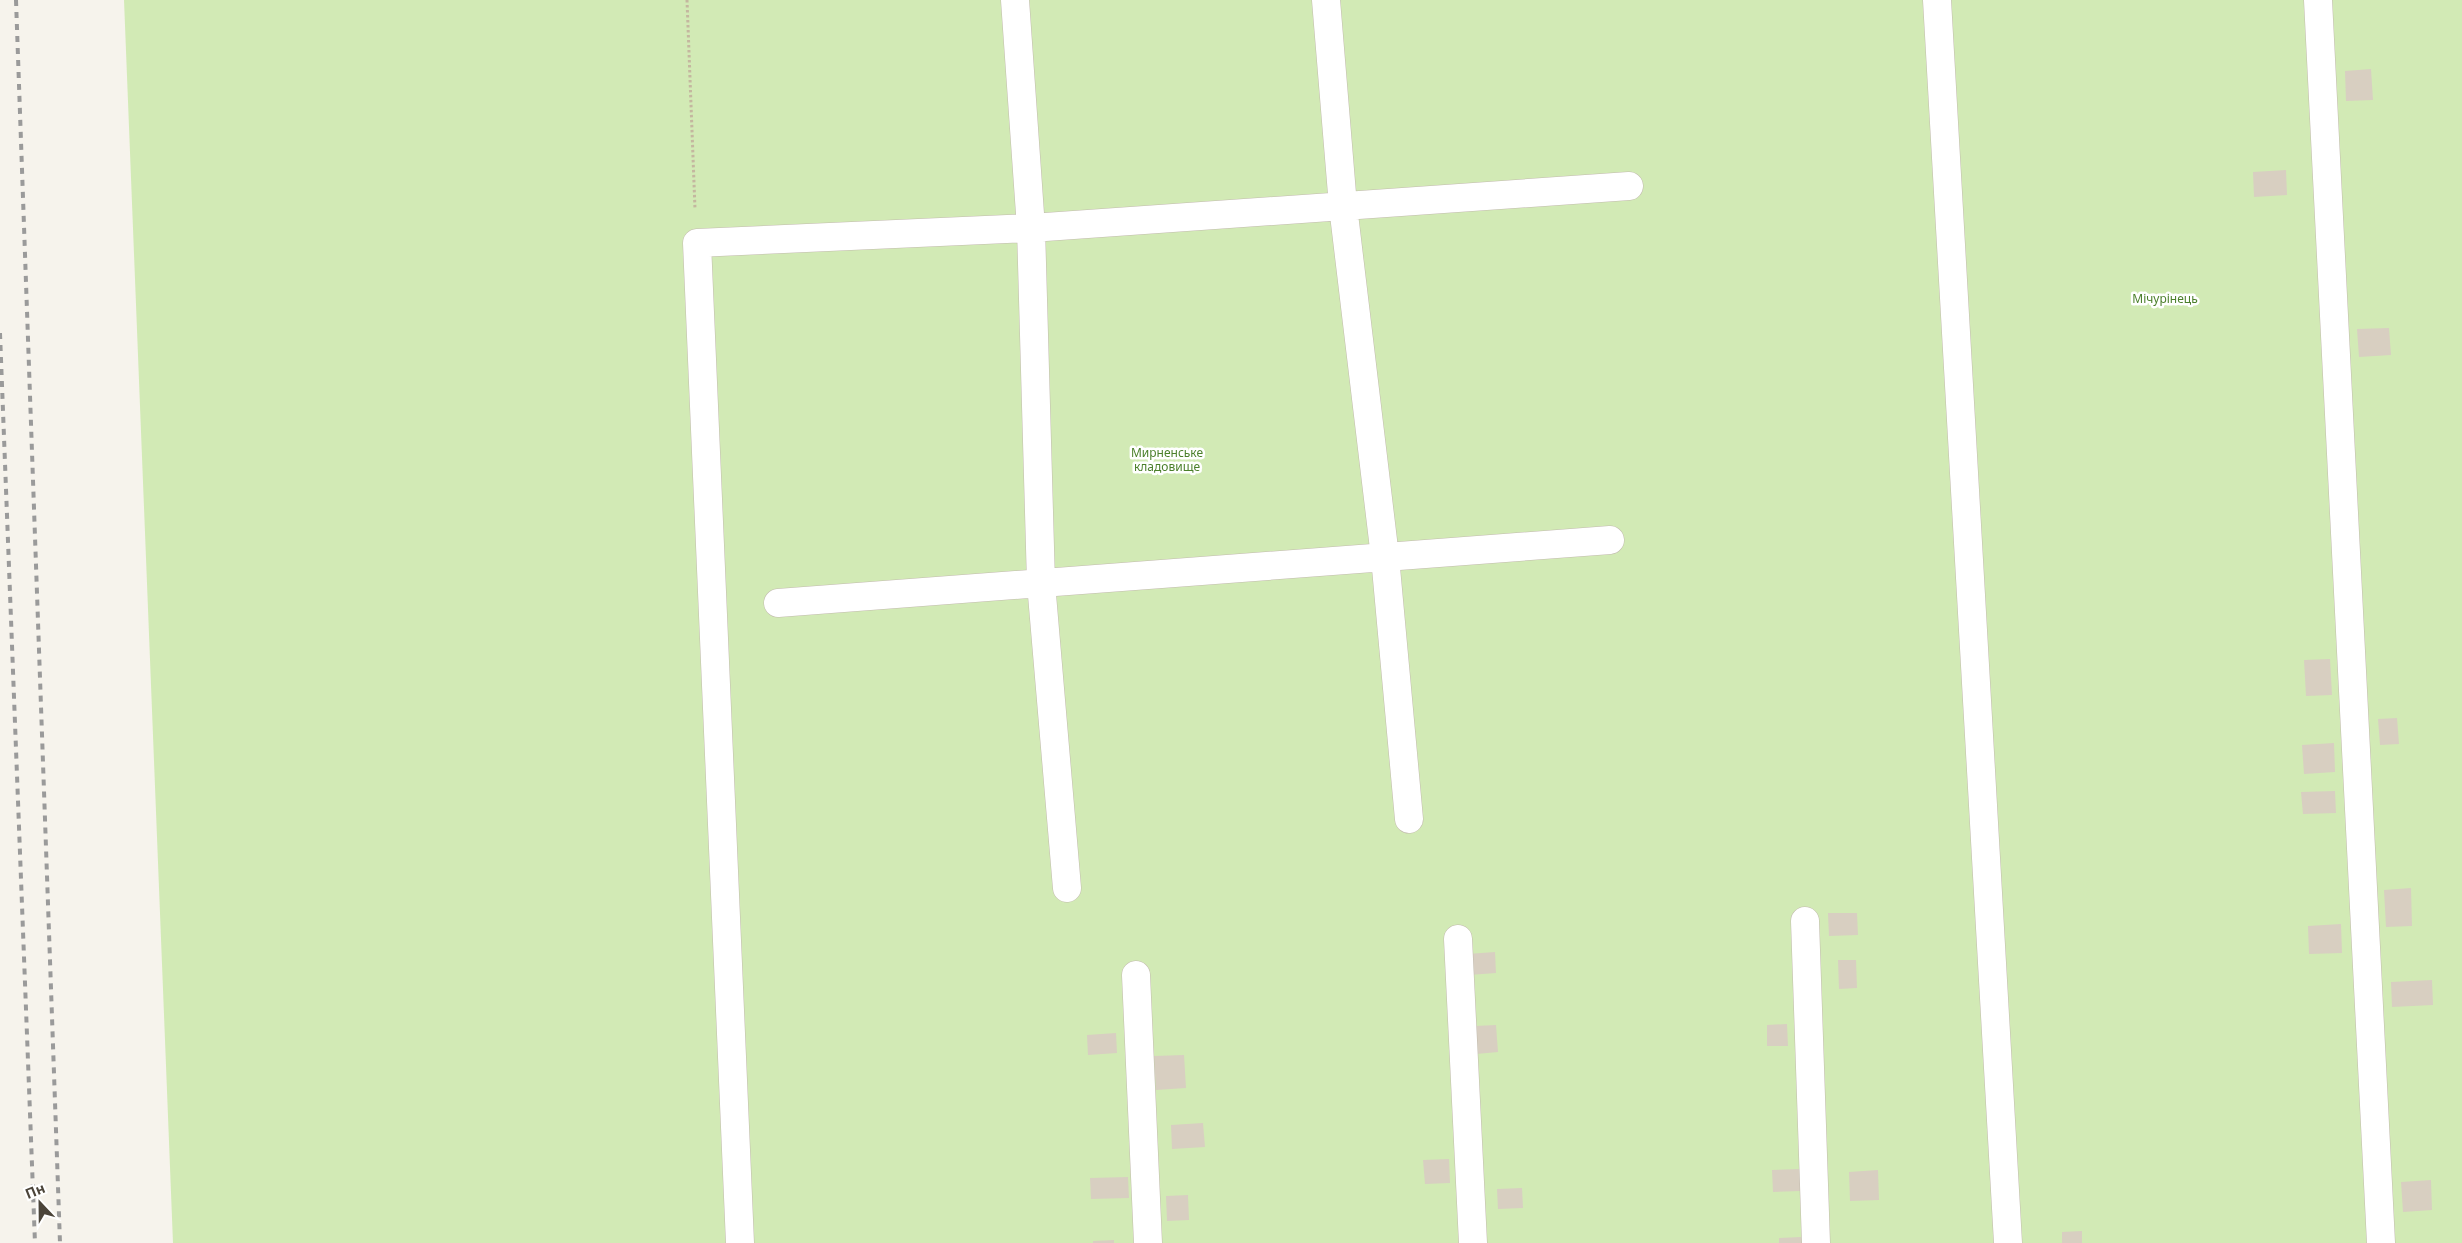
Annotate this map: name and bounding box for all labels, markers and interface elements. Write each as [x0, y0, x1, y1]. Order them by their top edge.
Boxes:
park label: Мічурінець [2132, 290, 2198, 307]
park label: Мирненське кладовище [1131, 444, 1203, 475]
north arrow [15, 1178, 65, 1228]
text: Пн [22, 1178, 48, 1203]

